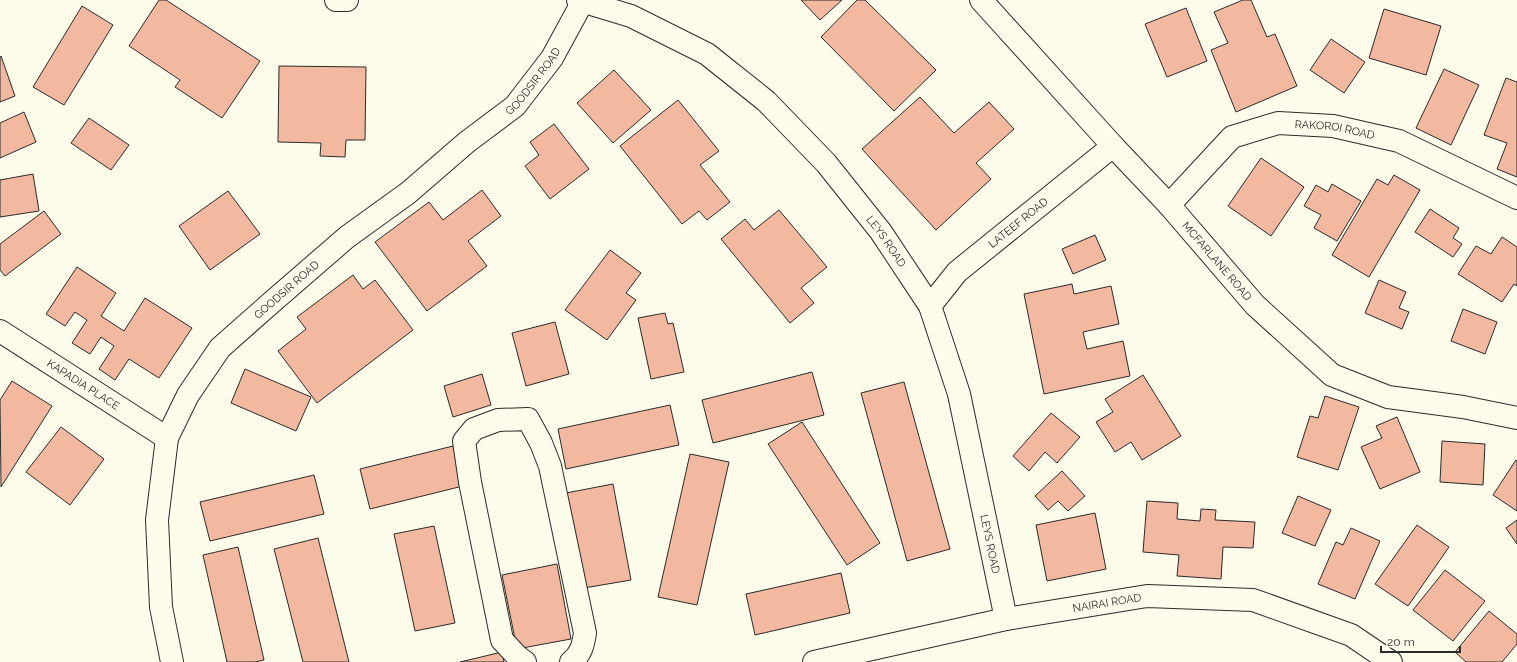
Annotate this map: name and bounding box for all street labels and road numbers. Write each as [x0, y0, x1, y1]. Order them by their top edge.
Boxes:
street label: GOODSIR ROAD [503, 45, 563, 117]
street label: RAKOROI ROAD [1294, 117, 1376, 142]
street label: LATEEF ROAD [986, 195, 1051, 251]
street label: LEYS ROAD [864, 213, 909, 270]
street label: MCFARLANE ROAD [1180, 219, 1255, 303]
street label: GOODSIR ROAD [251, 258, 322, 321]
street label: KAPADIA PLACE [45, 356, 122, 413]
street label: LEYS ROAD [978, 513, 1003, 575]
street label: NAIRAI ROAD [1072, 591, 1142, 615]

